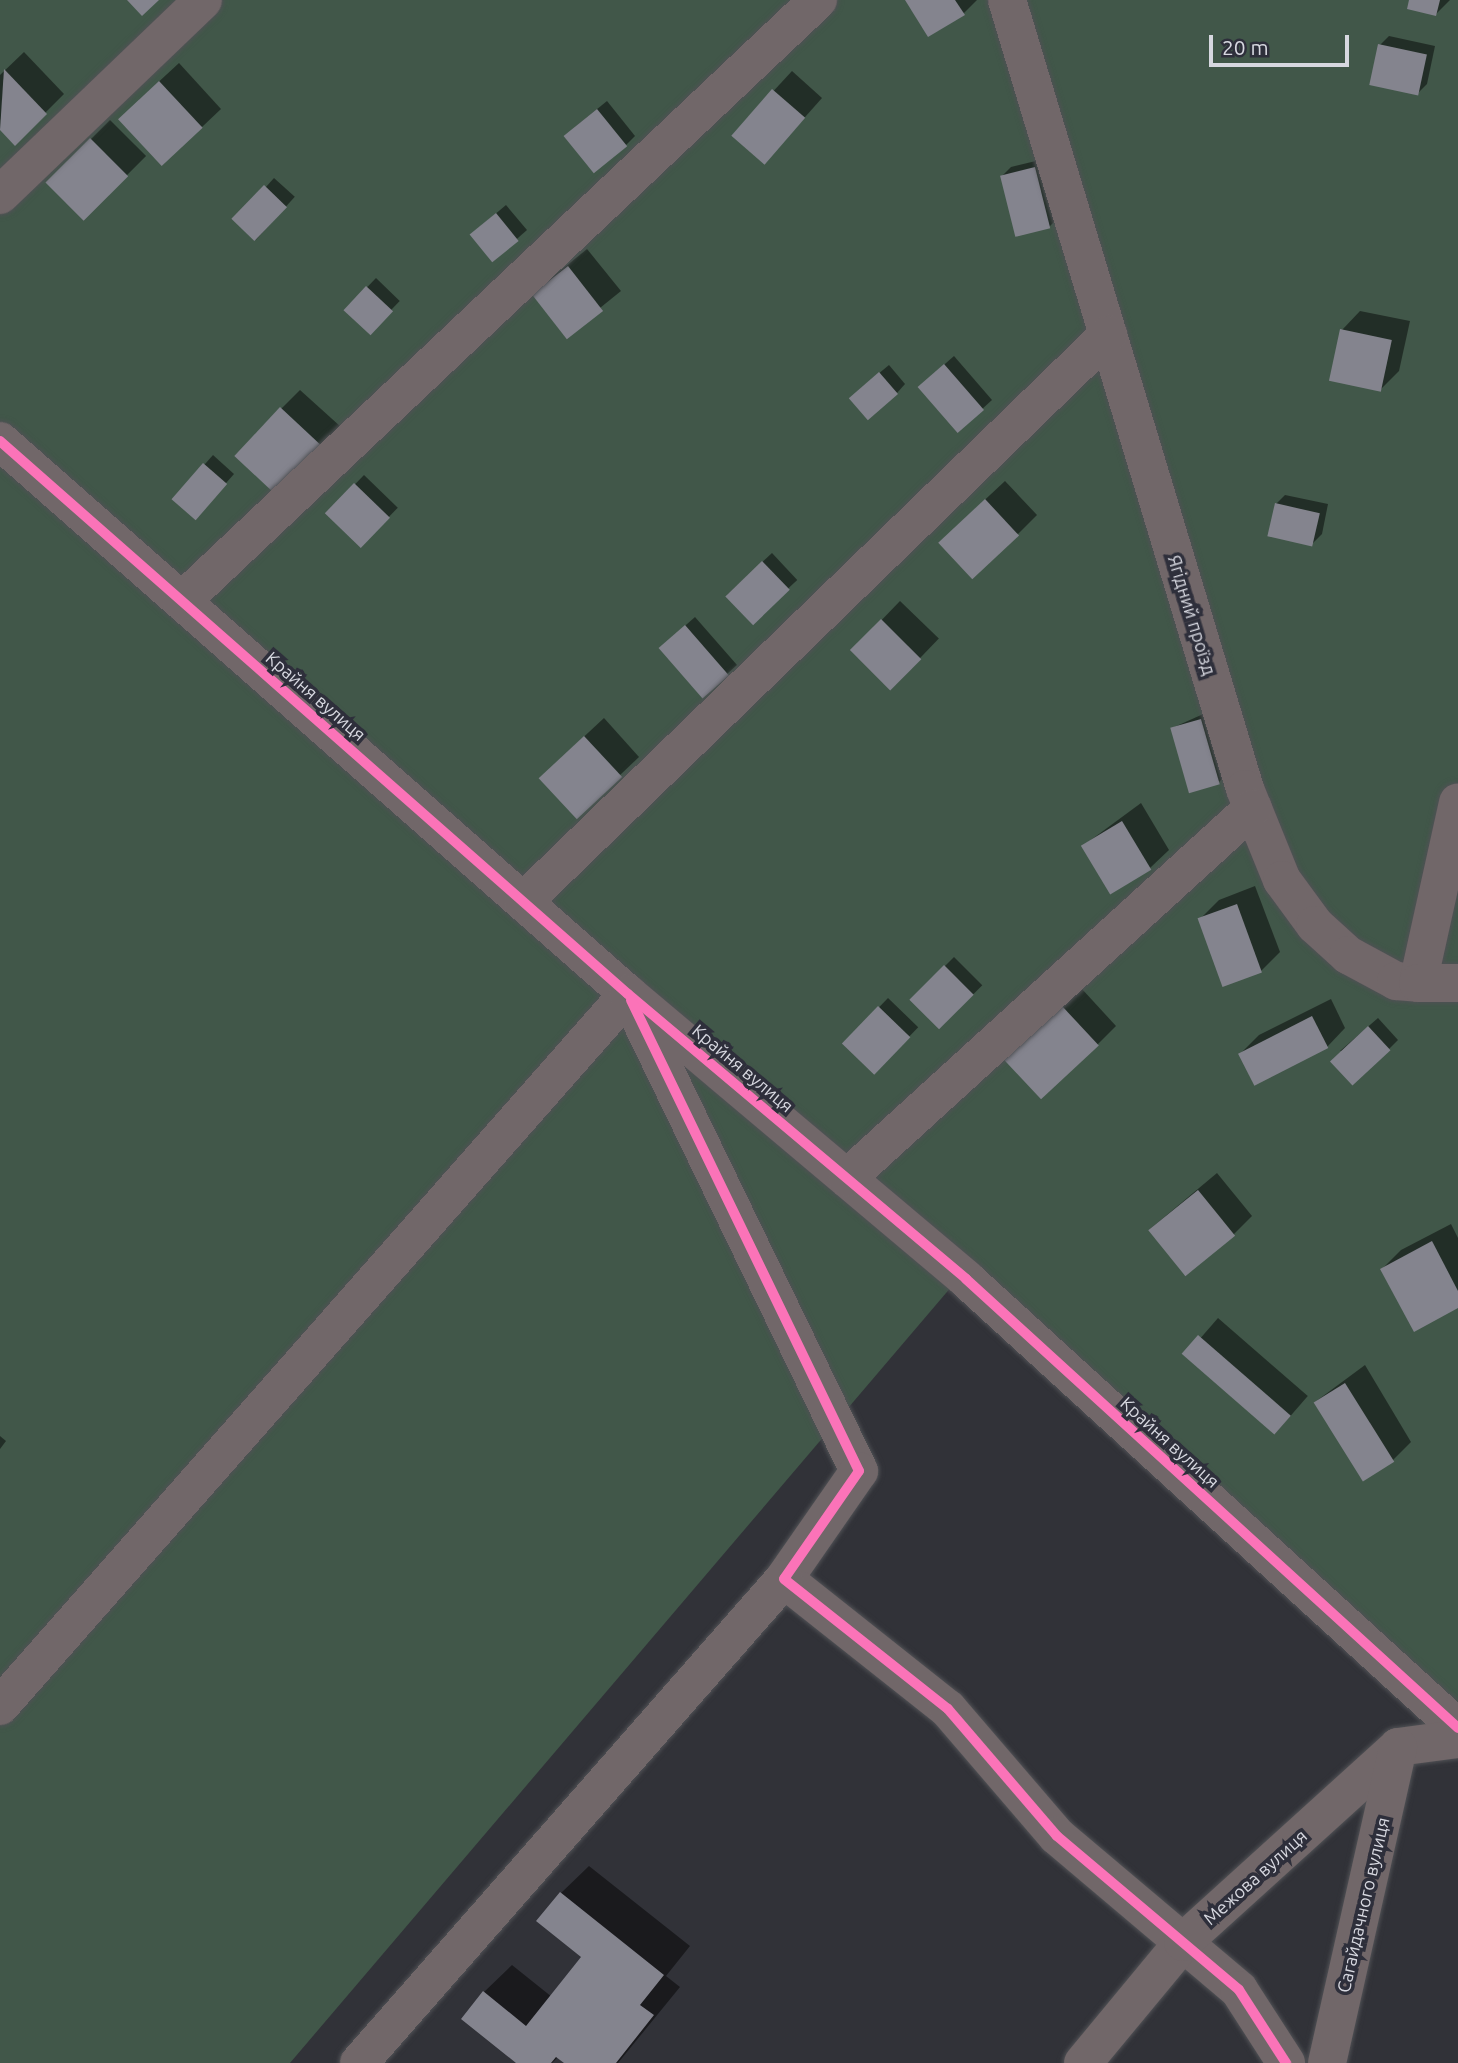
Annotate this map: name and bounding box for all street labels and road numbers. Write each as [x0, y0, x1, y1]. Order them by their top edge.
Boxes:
street label: Ягідний проїзд [1164, 552, 1220, 678]
street label: Крайня вулиця [262, 647, 370, 745]
street label: Крайня вулиця [688, 1019, 798, 1117]
street label: Крайня вулиця [1116, 1392, 1224, 1492]
street label: Сагайдачного вулиця [1332, 1815, 1394, 1995]
street label: Межова вулиця [1199, 1825, 1311, 1929]

